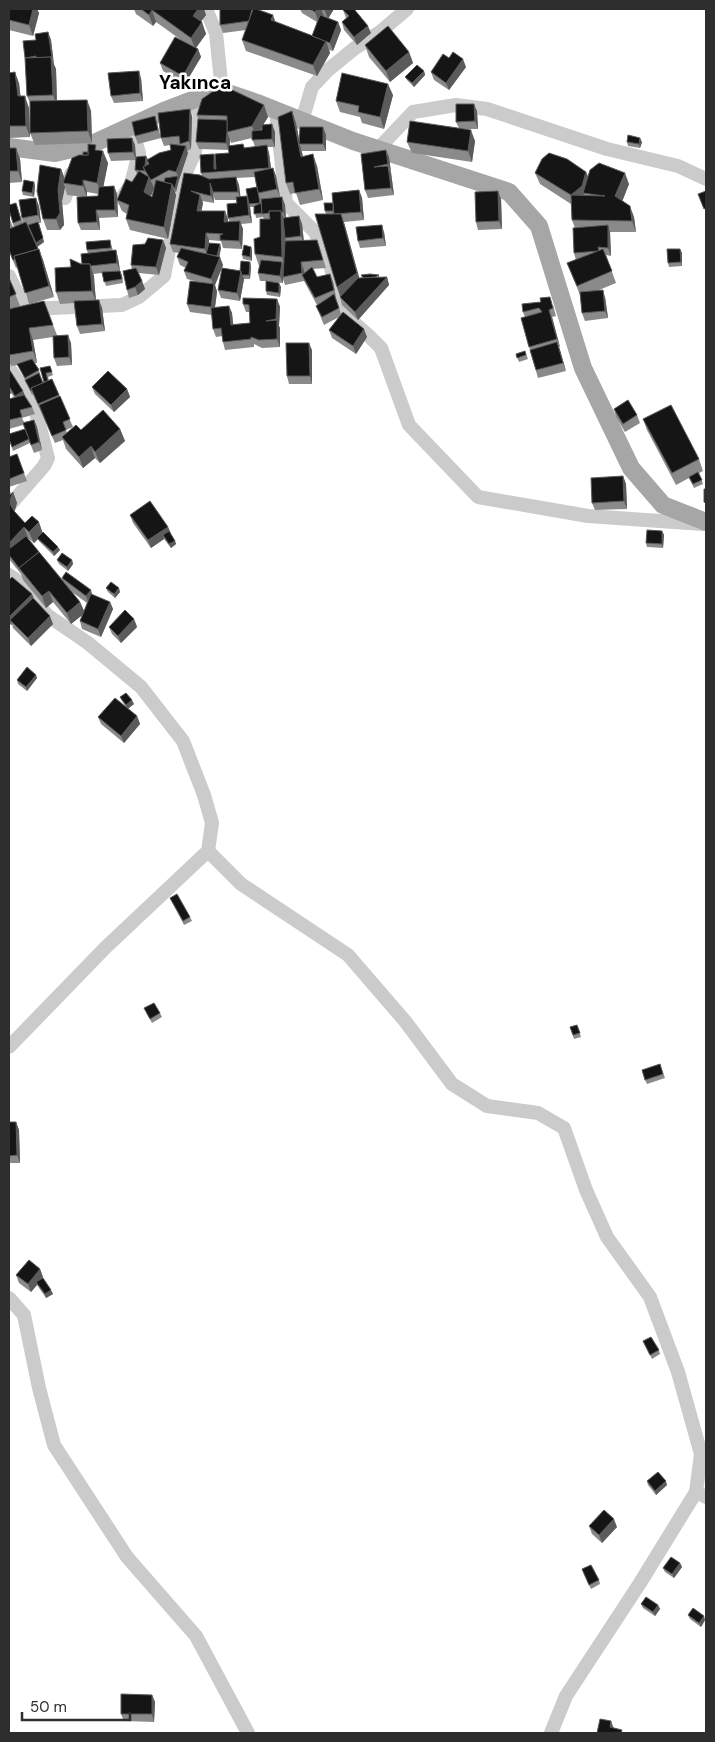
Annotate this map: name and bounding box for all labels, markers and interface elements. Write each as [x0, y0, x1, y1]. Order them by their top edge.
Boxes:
district label: Yakınca [159, 70, 231, 95]
scale bar [22, 1690, 130, 1722]
text: 50 m [30, 1697, 67, 1717]

